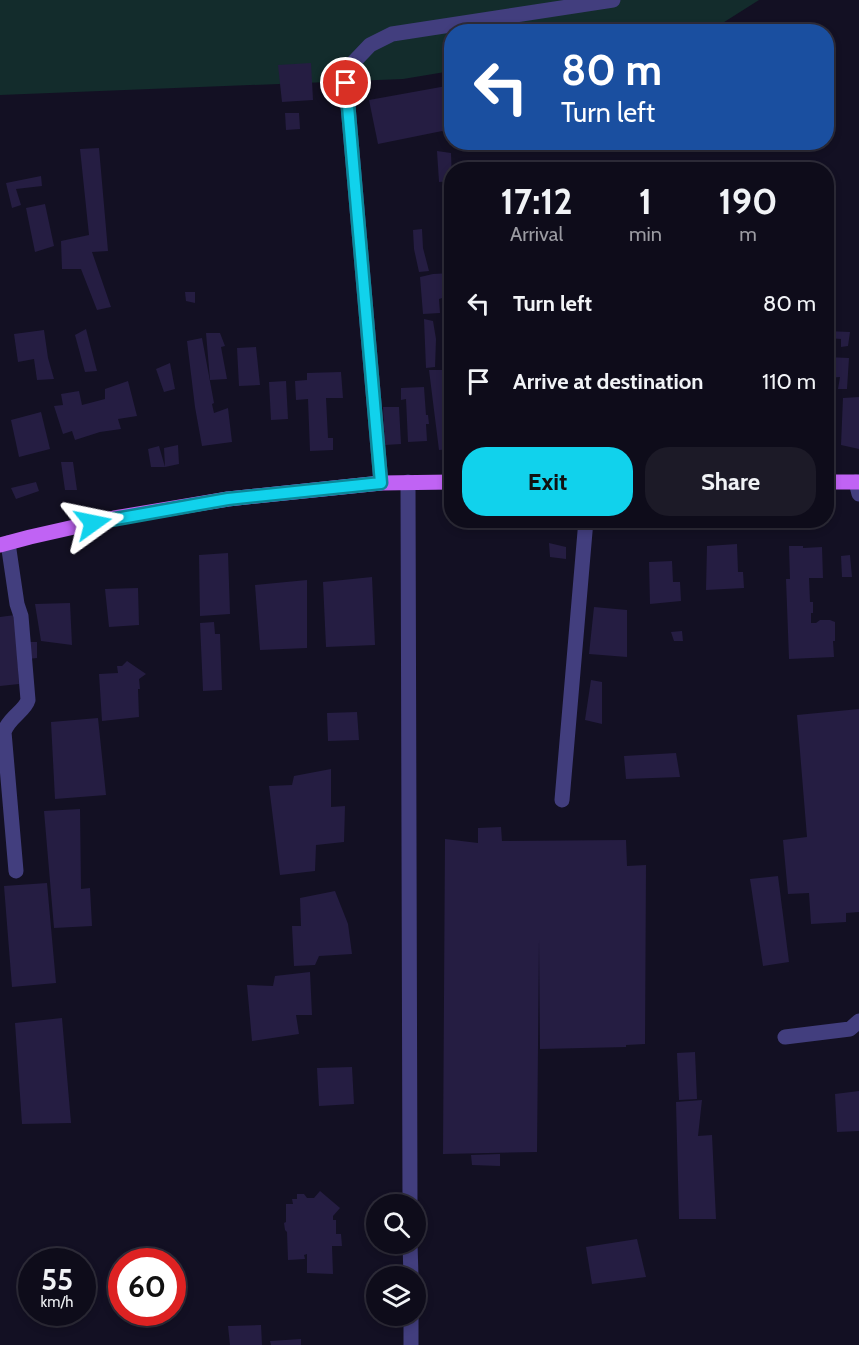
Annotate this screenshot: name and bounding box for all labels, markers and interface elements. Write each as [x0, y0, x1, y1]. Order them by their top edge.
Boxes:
text: 80 m [561, 44, 662, 96]
icon: left [462, 48, 540, 126]
pin [320, 57, 371, 108]
icon: arrive [329, 66, 362, 99]
text: Turn left [561, 96, 655, 129]
text: 17:12 [501, 179, 573, 223]
text: 1 [639, 179, 652, 223]
text: 190 [719, 179, 777, 223]
text: Arrival [510, 222, 563, 246]
text: min [629, 222, 662, 246]
text: m [739, 222, 757, 246]
icon: left [462, 287, 495, 320]
text: Turn left [513, 290, 592, 317]
text: 80 m [763, 290, 816, 317]
icon: arrive [462, 365, 495, 398]
text: Arrive at destination [513, 368, 703, 395]
text: 110 m [762, 368, 816, 395]
button: Exit [462, 447, 633, 516]
button: Share [645, 447, 816, 516]
position arrow [61, 491, 125, 555]
map controls [366, 1194, 426, 1326]
button: search [366, 1194, 426, 1254]
speed limit sign: 60 [108, 1248, 186, 1326]
text: 55 [41, 1261, 73, 1298]
button: layers [366, 1266, 426, 1326]
text: km/h [41, 1293, 73, 1311]

